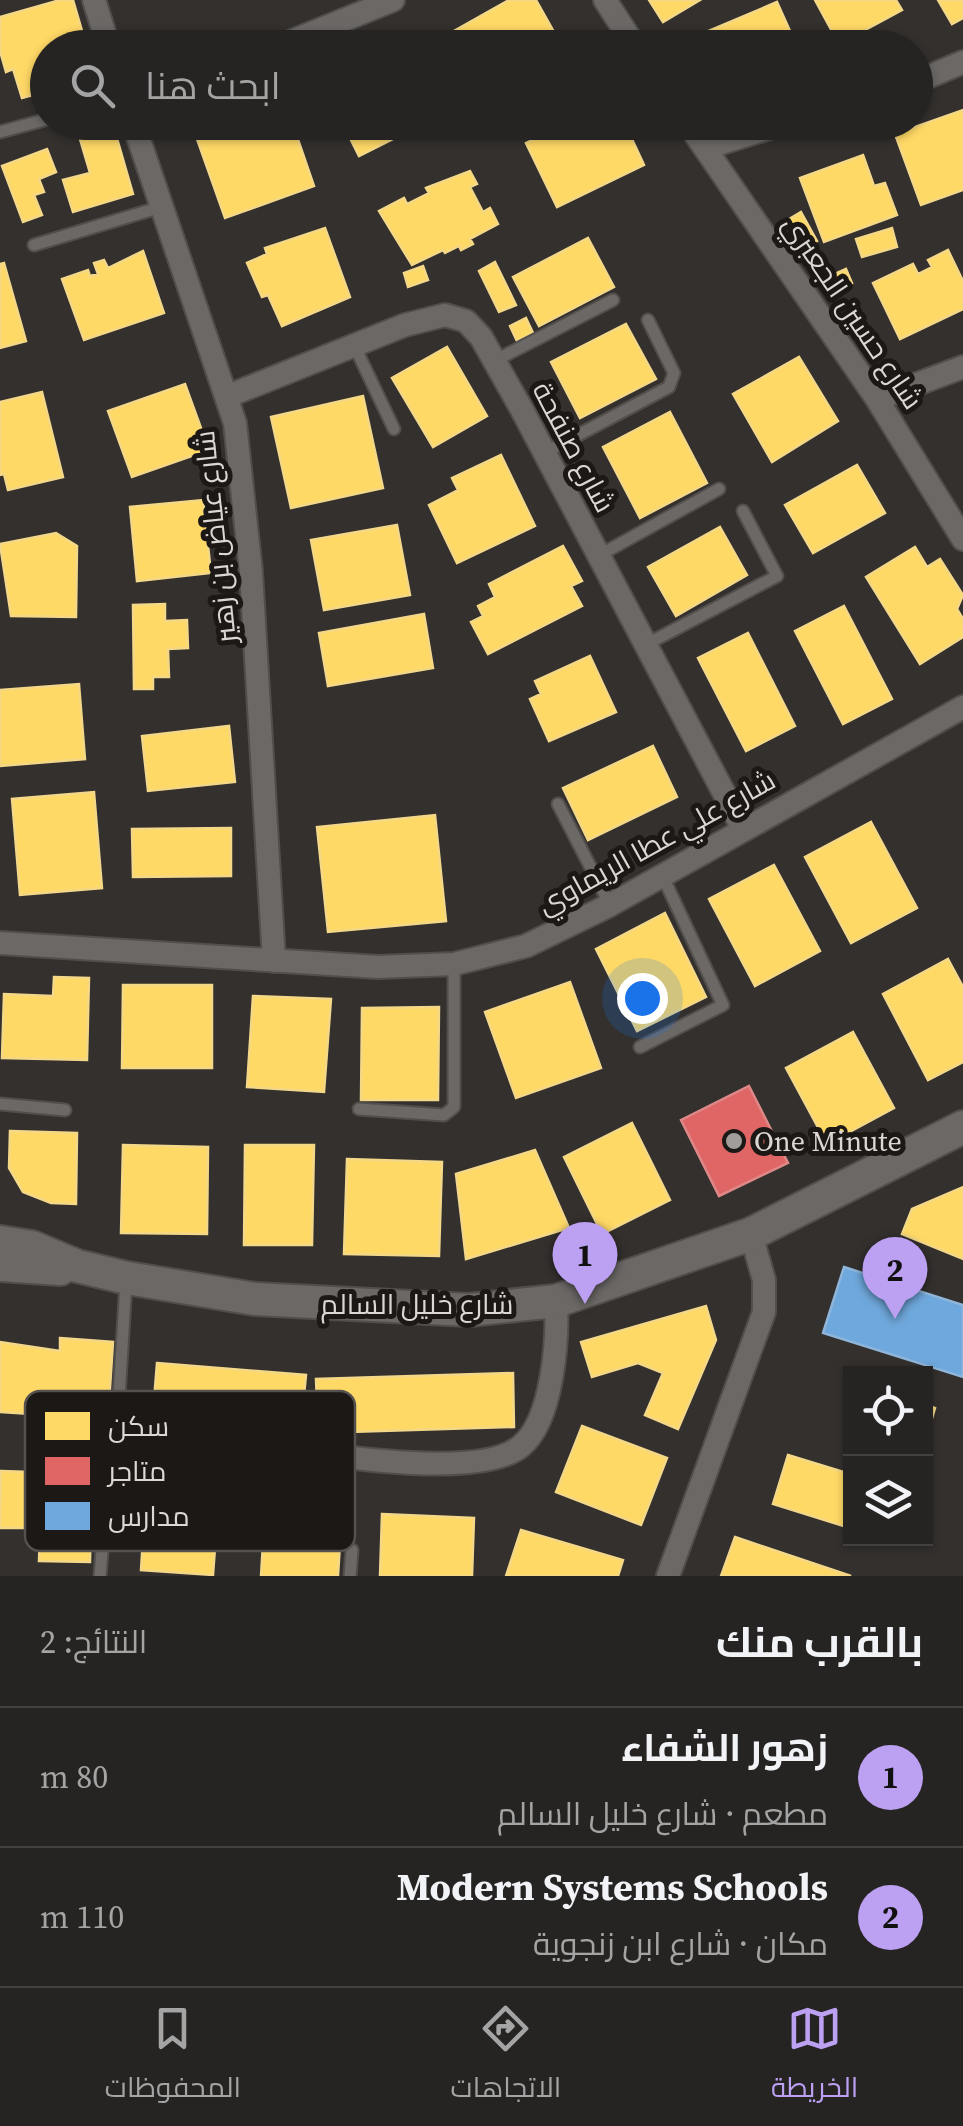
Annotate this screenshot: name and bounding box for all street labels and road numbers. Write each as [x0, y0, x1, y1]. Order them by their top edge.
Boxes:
street label: شارع حسين الجعبري [771, 208, 932, 418]
street label: شارع صنفحة [524, 375, 624, 519]
street label: شارع عياض بن زهير [185, 429, 245, 647]
street label: شارع علي عطا الريماوي [530, 761, 783, 926]
street label: شارع خليل السالم [321, 1285, 513, 1324]

